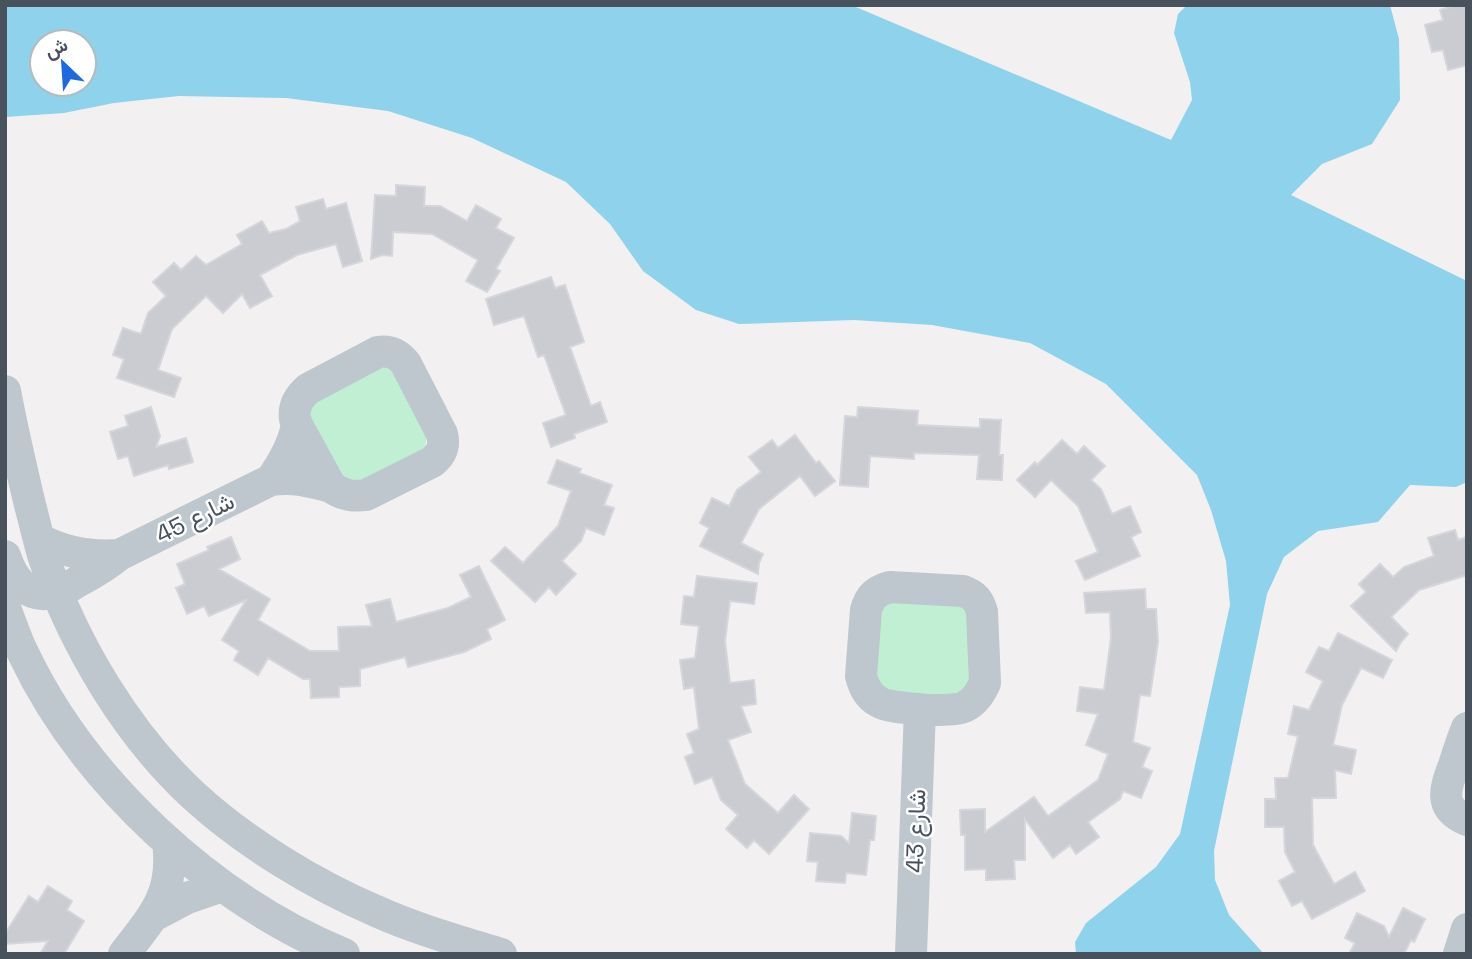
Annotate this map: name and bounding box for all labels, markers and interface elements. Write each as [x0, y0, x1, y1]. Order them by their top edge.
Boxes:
north arrow [28, 28, 98, 98]
text: ش [40, 32, 72, 64]
street label: شارع 45 [150, 485, 240, 551]
street label: شارع 43 [899, 788, 933, 874]

